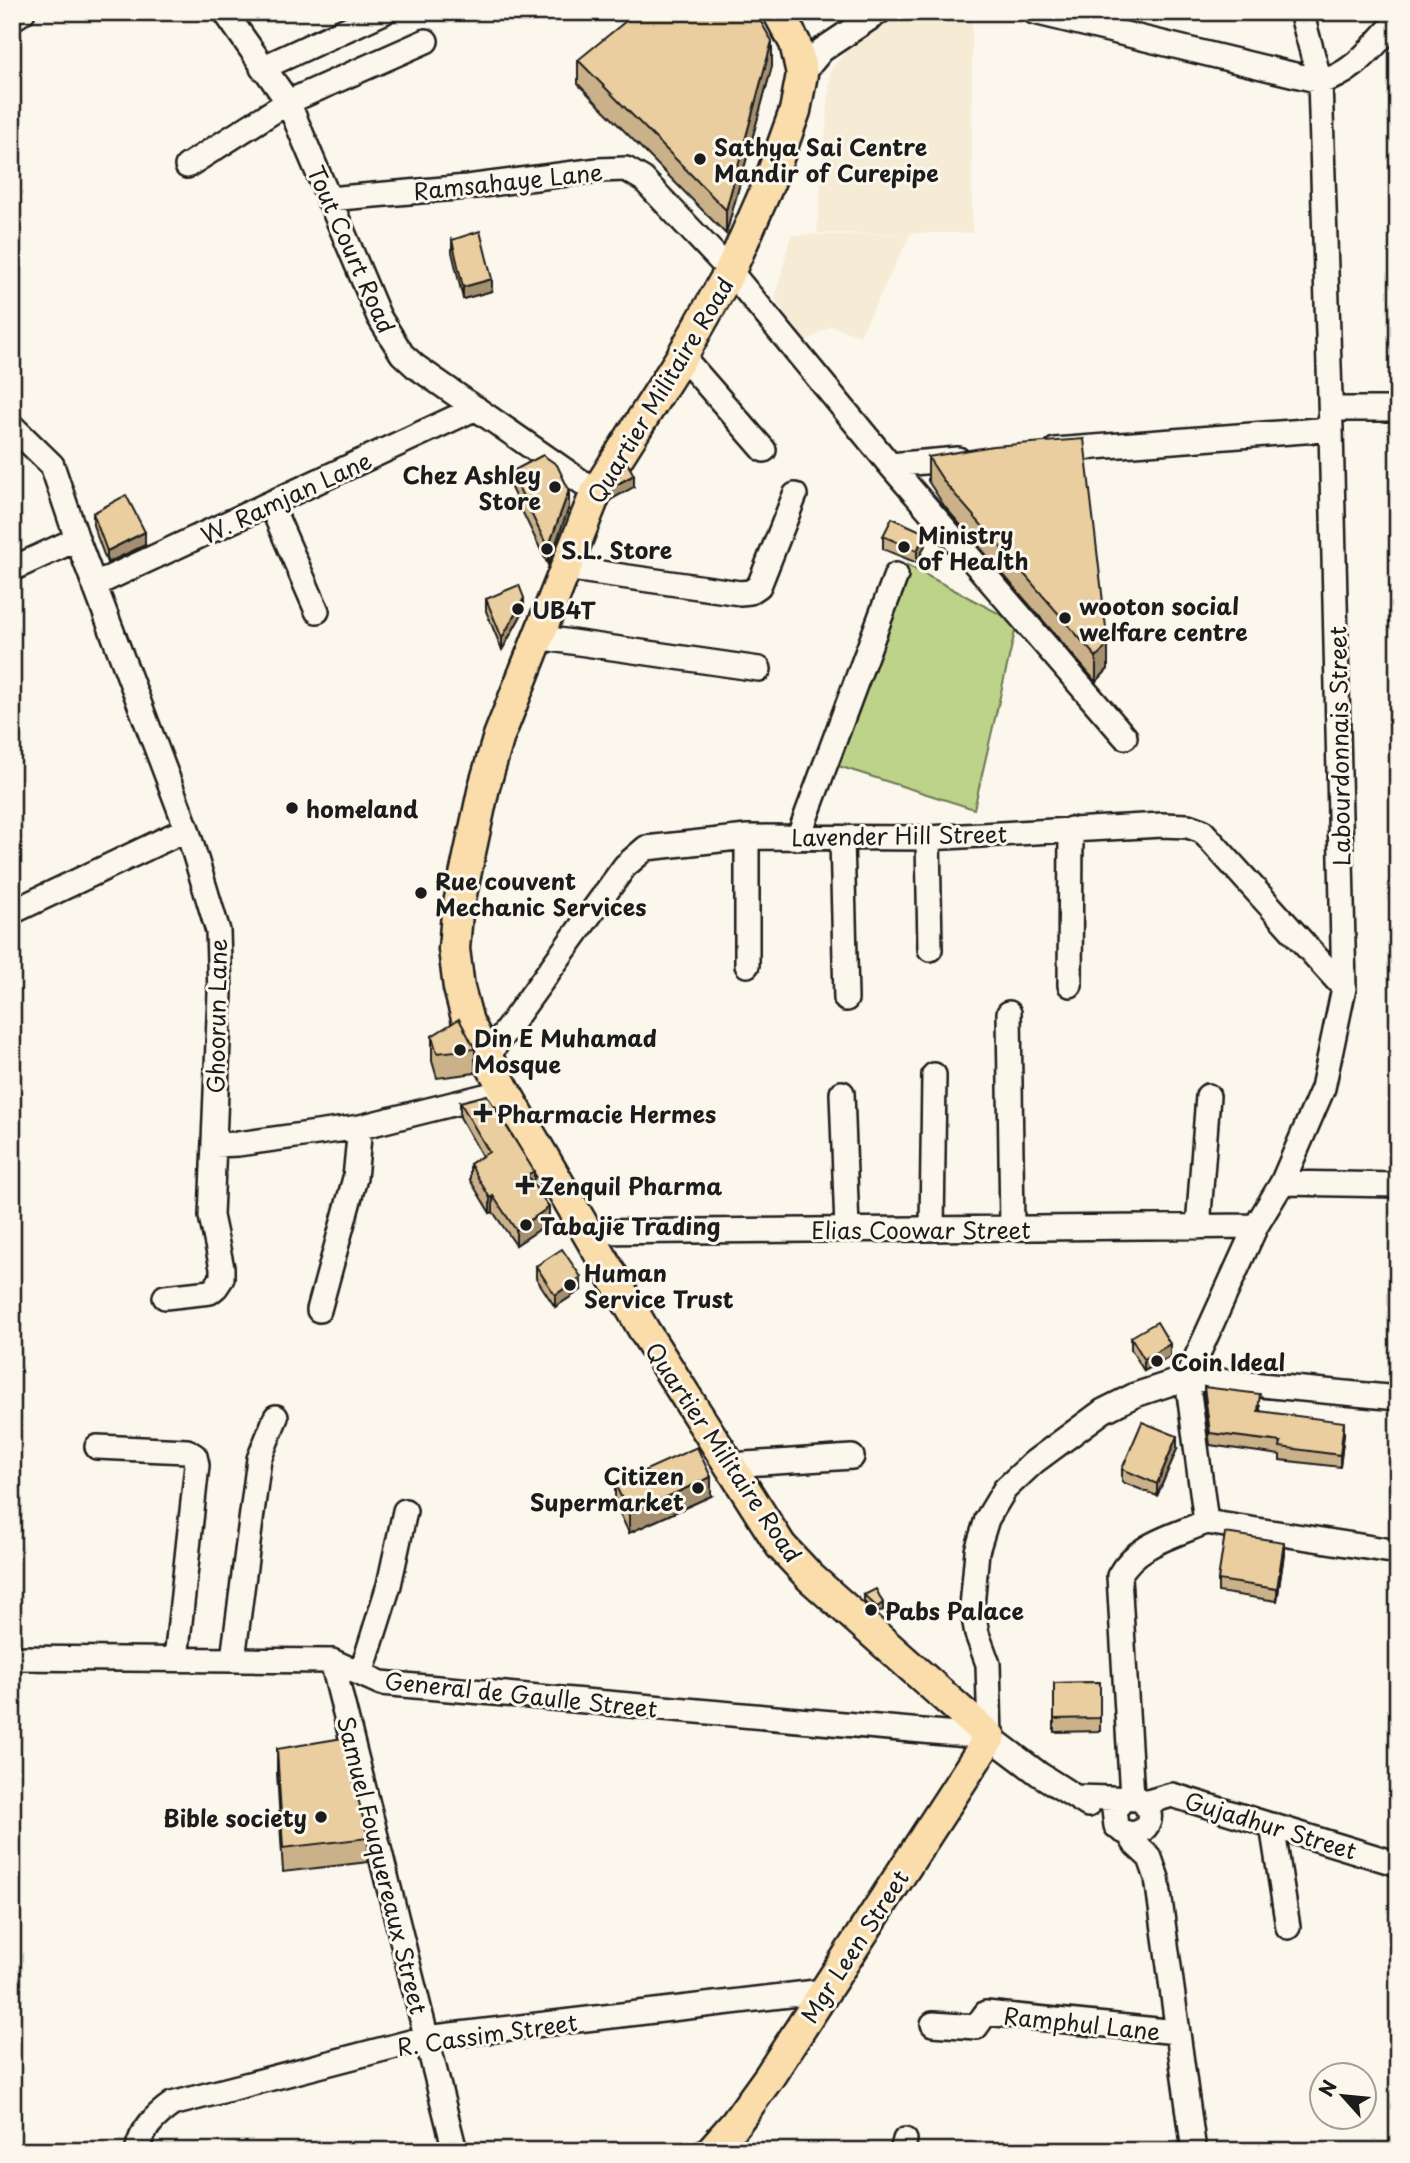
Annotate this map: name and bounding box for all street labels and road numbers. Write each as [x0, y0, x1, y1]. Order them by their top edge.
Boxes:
street label: Ramsahaye Lane [411, 154, 605, 208]
street label: Tout Court Road [299, 160, 405, 338]
street label: Quartier Militaire Road [578, 270, 742, 510]
street label: W. Ramjan Lane [195, 442, 377, 552]
street label: Labourdonnais Street [1319, 626, 1359, 866]
street label: Lavender Hill Street [791, 816, 1007, 854]
street label: Ghoorun Lane [197, 938, 235, 1094]
street label: Elias Coowar Street [811, 1212, 1031, 1247]
street label: Quartier Militaire Road [637, 1335, 811, 1569]
street label: General de Gaulle Street [383, 1662, 659, 1726]
street label: Samuel Fouquereaux Street [329, 1712, 437, 2018]
street label: Gujadhur Street [1181, 1782, 1361, 1868]
street label: Mgr Leen Street [791, 1862, 917, 2030]
street label: Ramphul Lane [1002, 1997, 1162, 2049]
street label: R. Cassim Street [394, 2004, 580, 2064]

